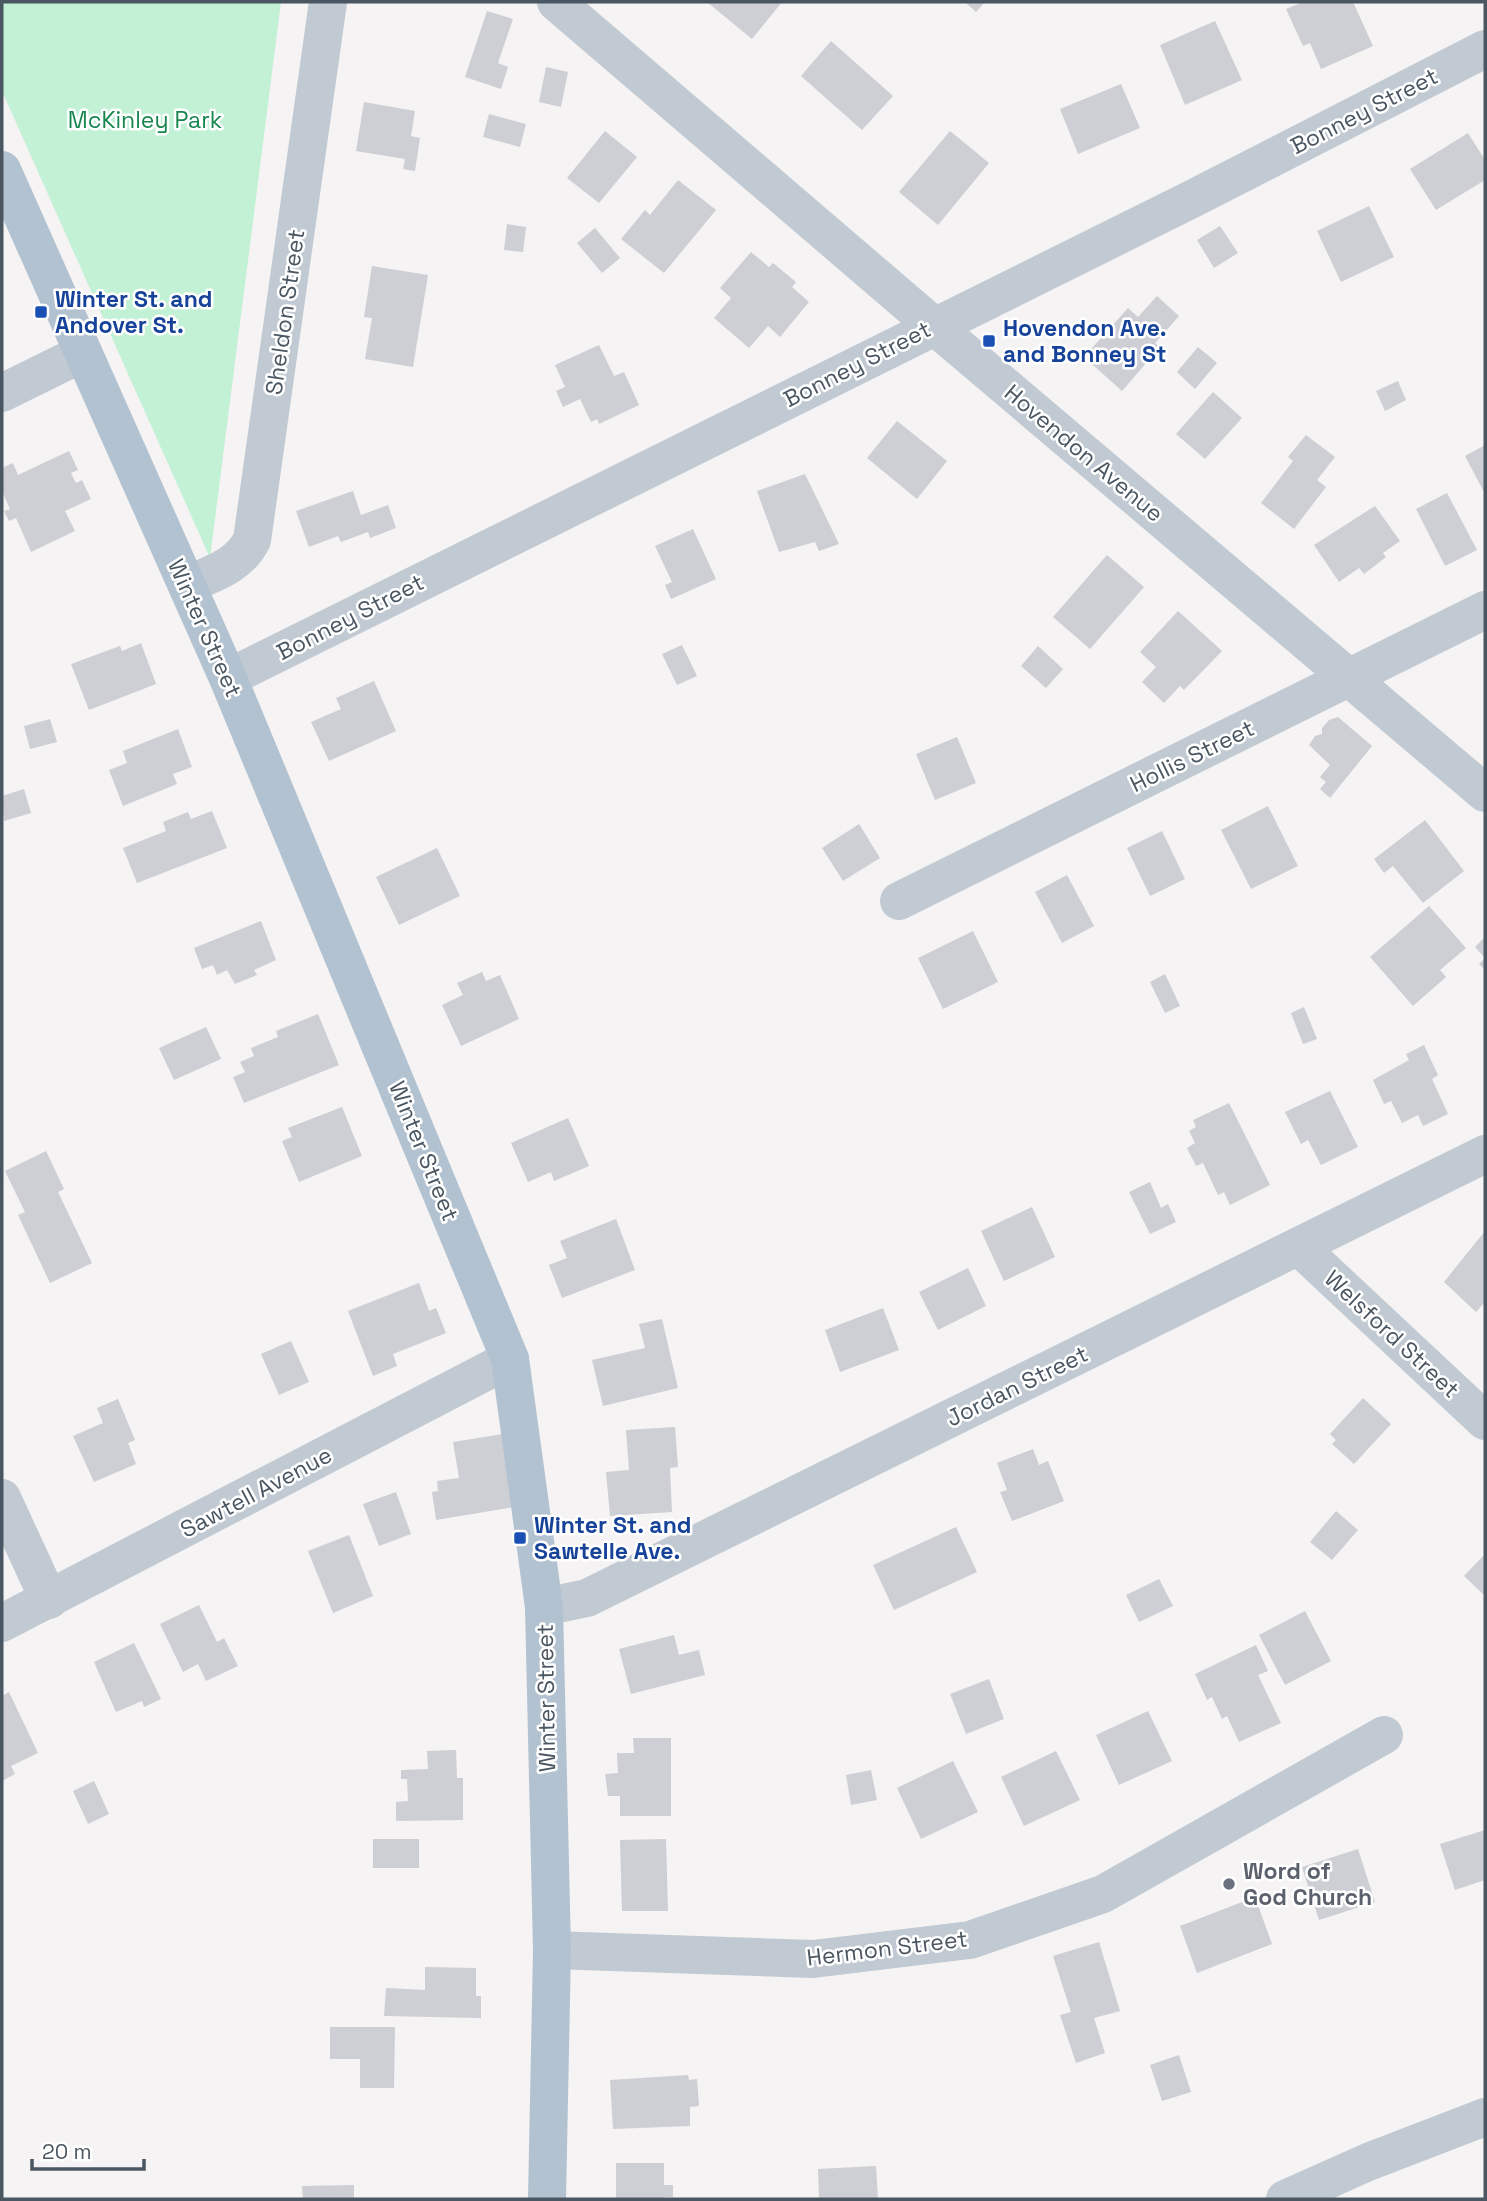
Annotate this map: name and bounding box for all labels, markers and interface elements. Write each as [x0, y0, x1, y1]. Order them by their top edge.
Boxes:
street label: Bonney Street [1285, 61, 1443, 161]
park label: McKinley Park [68, 105, 222, 135]
street label: Sheldon Street [259, 227, 311, 397]
place label: Winter St. and Andover St. [55, 284, 212, 340]
marker: Winter St. and Andover St. [33, 304, 49, 320]
place label: Hovendon Ave. and Bonney St [1003, 313, 1167, 369]
street label: Bonney Street [778, 314, 936, 414]
marker: Hovendon Ave. and Bonney St [981, 333, 997, 349]
street label: Hovendon Avenue [998, 378, 1170, 528]
street label: Winter Street [161, 554, 249, 702]
street label: Bonney Street [271, 567, 429, 667]
street label: Hollis Street [1125, 713, 1259, 799]
street label: Winter Street [382, 1077, 466, 1225]
street label: Welsford Street [1318, 1264, 1466, 1404]
street label: Jordan Street [941, 1339, 1093, 1433]
street label: Sawtell Avenue [175, 1439, 337, 1545]
place label: Winter St. and Sawtelle Ave. [534, 1510, 691, 1566]
marker: Winter St. and Sawtelle Ave. [512, 1530, 528, 1546]
street label: Winter Street [530, 1624, 562, 1772]
place label: Word of God Church [1243, 1856, 1372, 1912]
marker: Word of God Church [1221, 1876, 1237, 1892]
street label: Hermon Street [805, 1923, 969, 1973]
scale bar [32, 2128, 144, 2172]
text: 20 m [42, 2138, 92, 2165]

